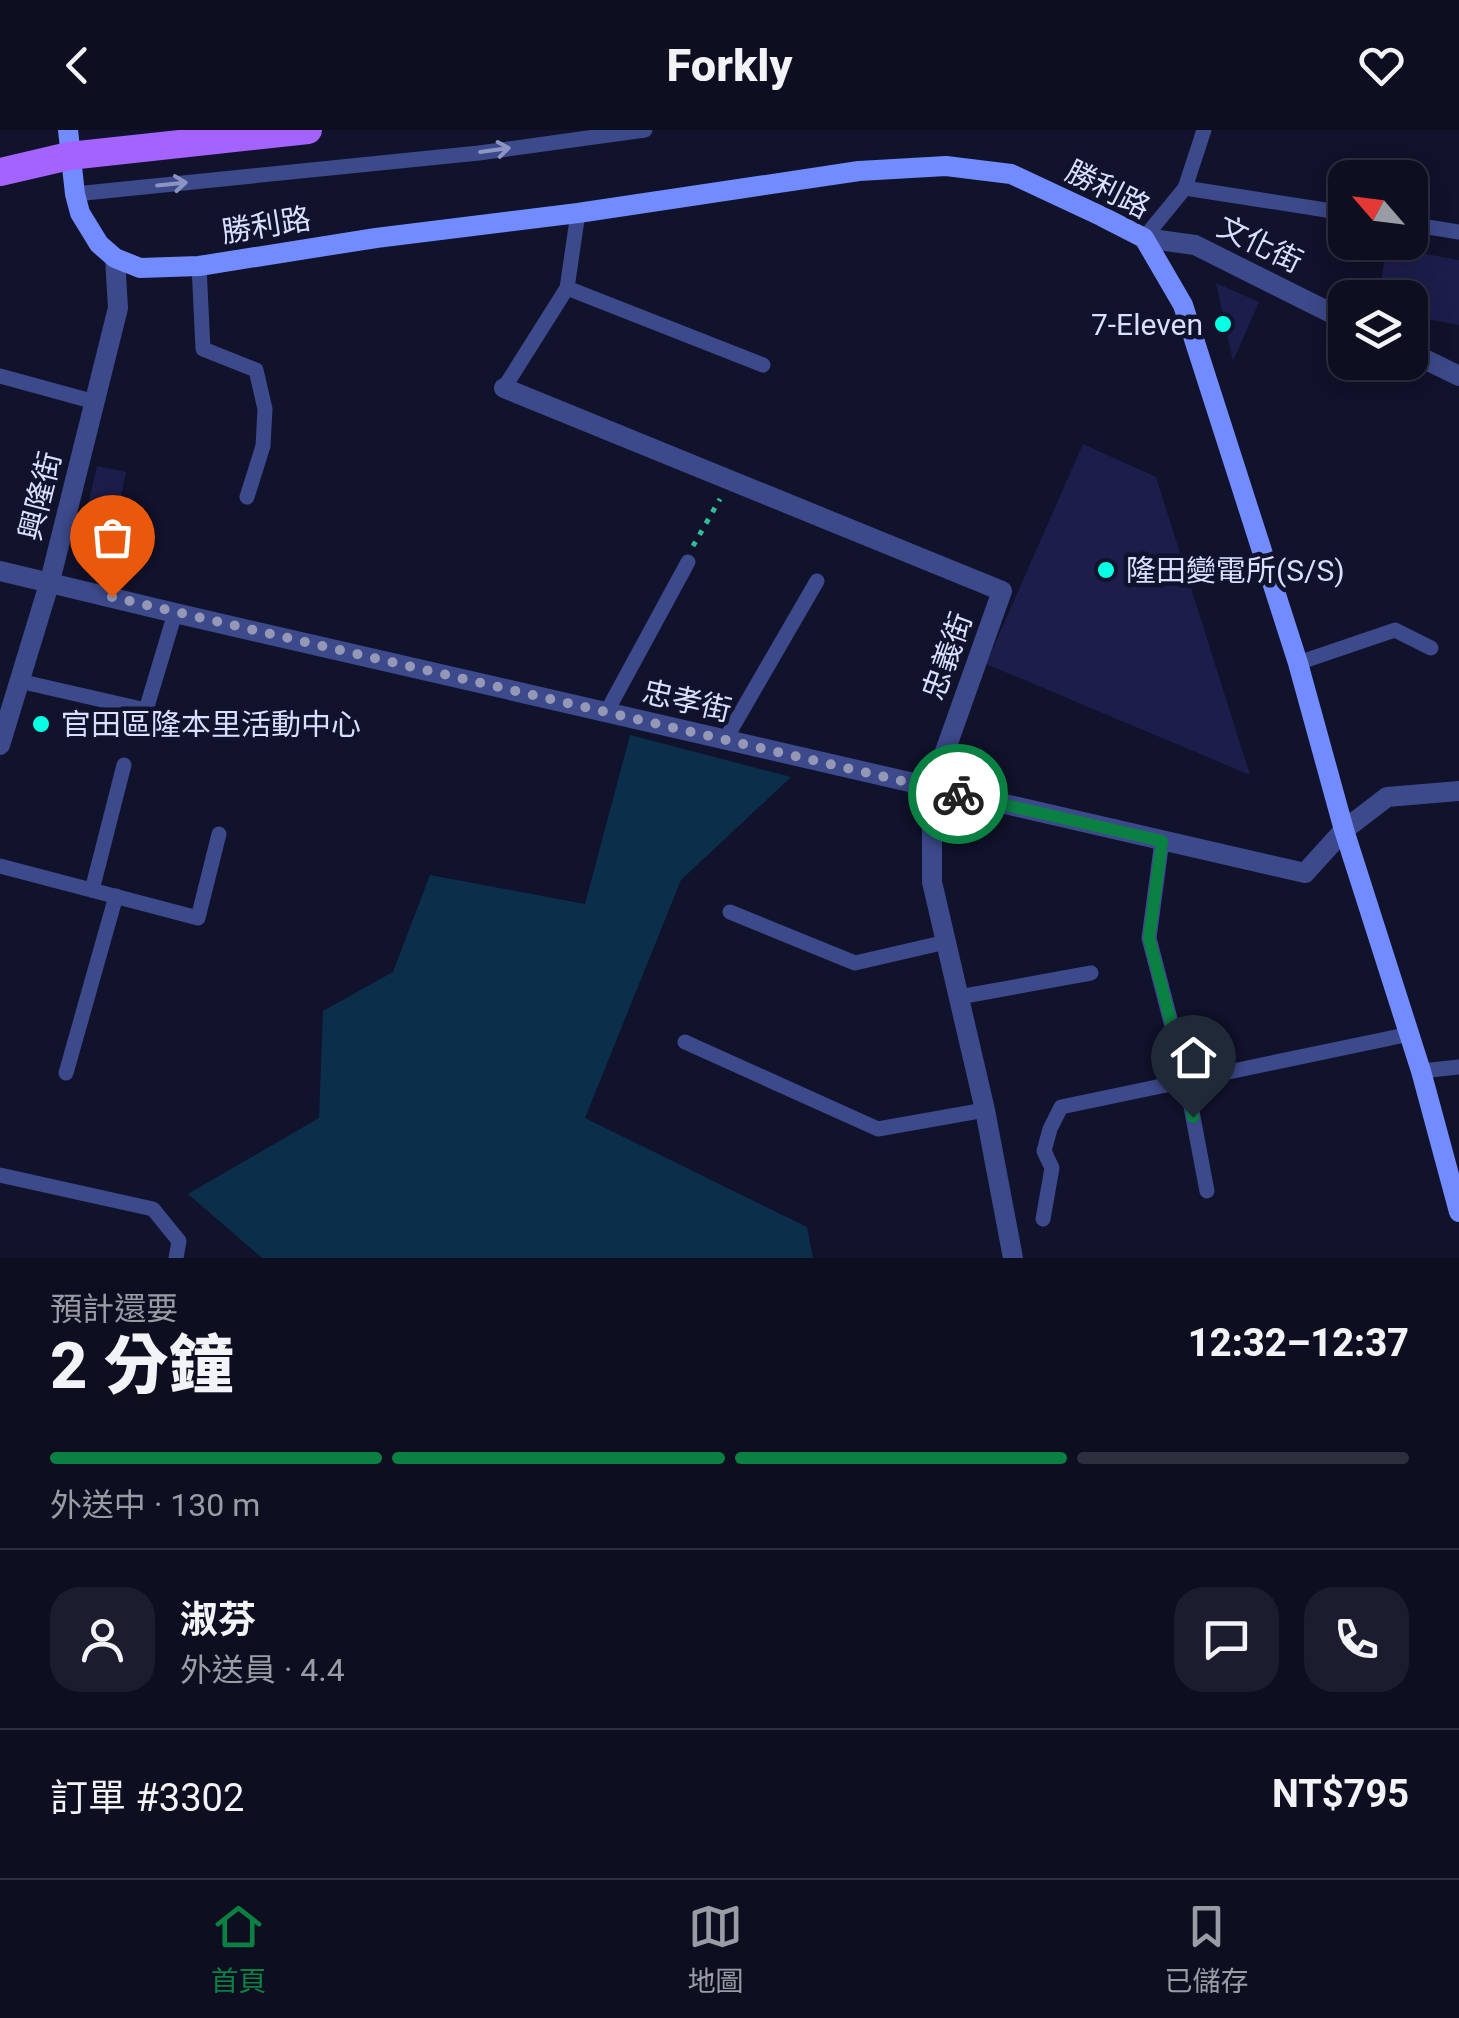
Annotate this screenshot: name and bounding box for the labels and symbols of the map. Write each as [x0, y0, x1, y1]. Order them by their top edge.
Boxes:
one-way arrow [479, 141, 511, 159]
street label: 勝利路 [1060, 153, 1156, 225]
north arrow [1328, 160, 1428, 260]
one-way arrow [155, 174, 187, 193]
street label: 勝利路 [219, 201, 313, 249]
street label: 文化街 [1212, 209, 1308, 279]
place label: 7-Eleven [1091, 307, 1203, 342]
marker: 7-Eleven [1212, 313, 1234, 335]
street label: 興隆街 [12, 448, 68, 544]
pin [70, 495, 155, 598]
place label: 隆田變電所(S/S) [1126, 553, 1345, 588]
marker: 隆田變電所(S/S) [1095, 559, 1117, 581]
street label: 忠義街 [915, 608, 979, 704]
street label: 忠孝街 [639, 674, 735, 728]
place label: 官田區隆本里活動中心 [61, 707, 361, 742]
marker: 官田區隆本里活動中心 [30, 713, 52, 735]
courier [908, 744, 1008, 844]
pin [1151, 1015, 1236, 1118]

